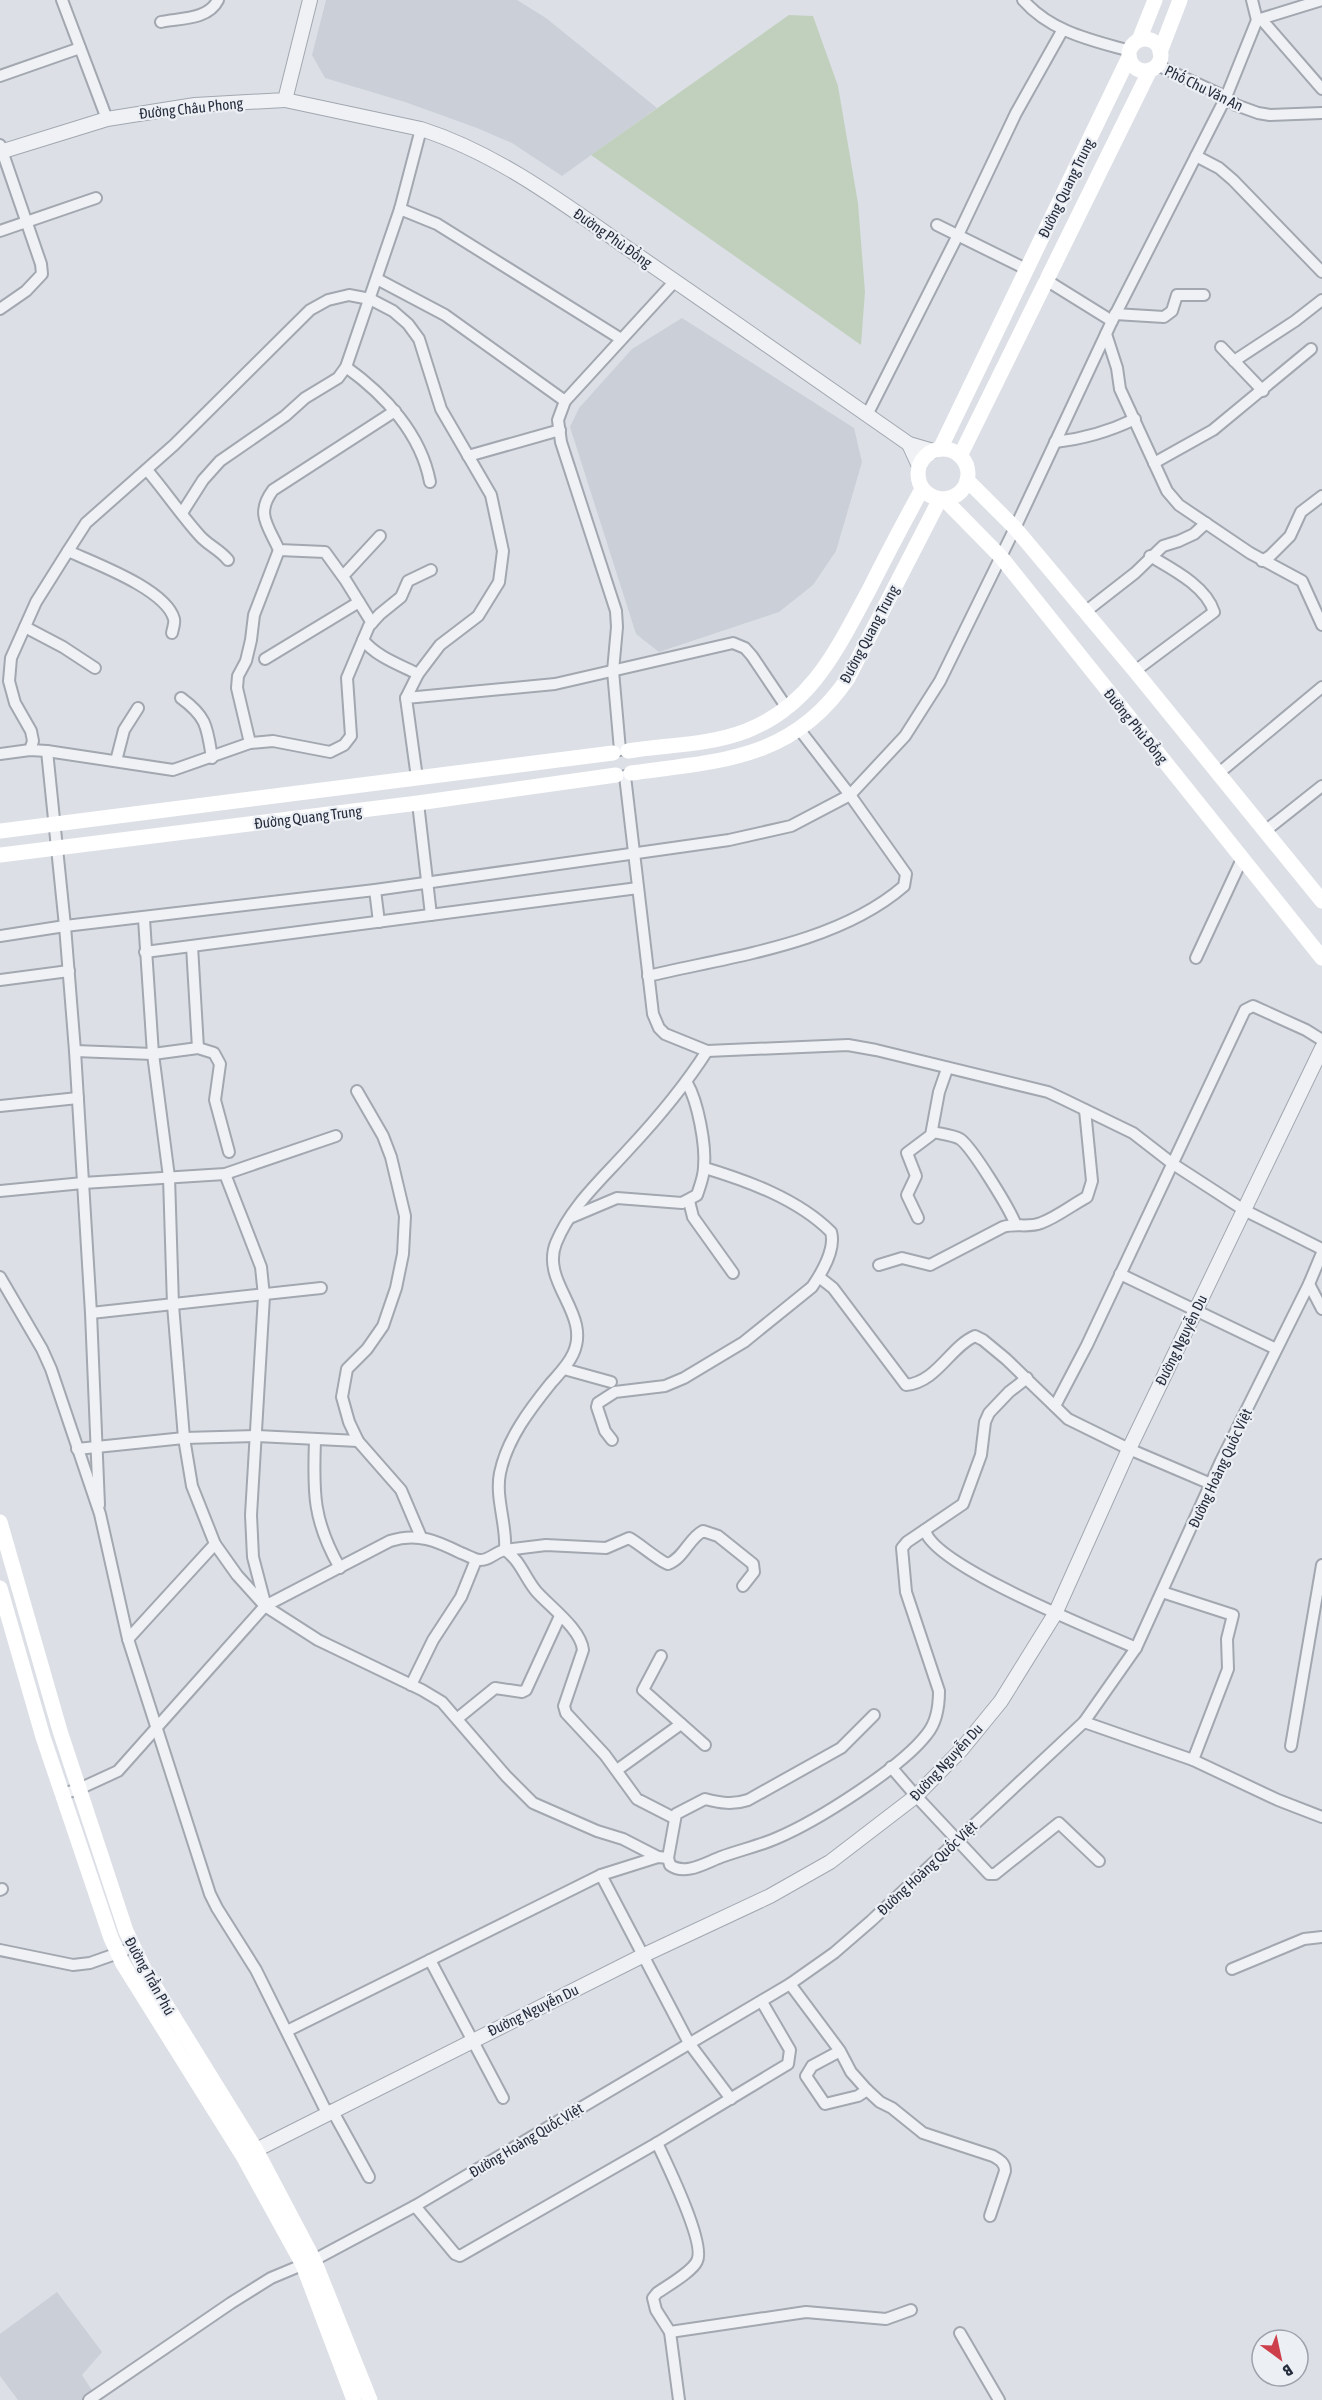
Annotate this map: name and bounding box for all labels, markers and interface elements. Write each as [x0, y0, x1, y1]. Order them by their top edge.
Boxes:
street label: Phố Chu Văn An [1162, 62, 1246, 114]
street label: Đường Châu Phong [138, 94, 244, 122]
street label: Đường Quang Trung [1035, 135, 1098, 240]
street label: Đường Phù Đổng [571, 205, 656, 272]
street label: Đường Quang Trung [836, 582, 902, 686]
street label: Đường Phù Đổng [1101, 685, 1172, 767]
street label: Đường Quang Trung [253, 802, 363, 832]
street label: Đường Nguyễn Du [1152, 1292, 1210, 1388]
street label: Đường Hoàng Quốc Việt [1185, 1406, 1255, 1530]
street label: Đường Nguyễn Du [906, 1720, 986, 1804]
street label: Đường Hoàng Quốc Việt [874, 1818, 980, 1918]
street label: Đường Trần Phú [122, 1934, 178, 2018]
street label: Đường Nguyễn Du [485, 1981, 581, 2039]
street label: Đường Hoàng Quốc Việt [466, 2099, 586, 2181]
north arrow [1250, 2328, 1310, 2388]
text: B [1280, 2361, 1296, 2380]

